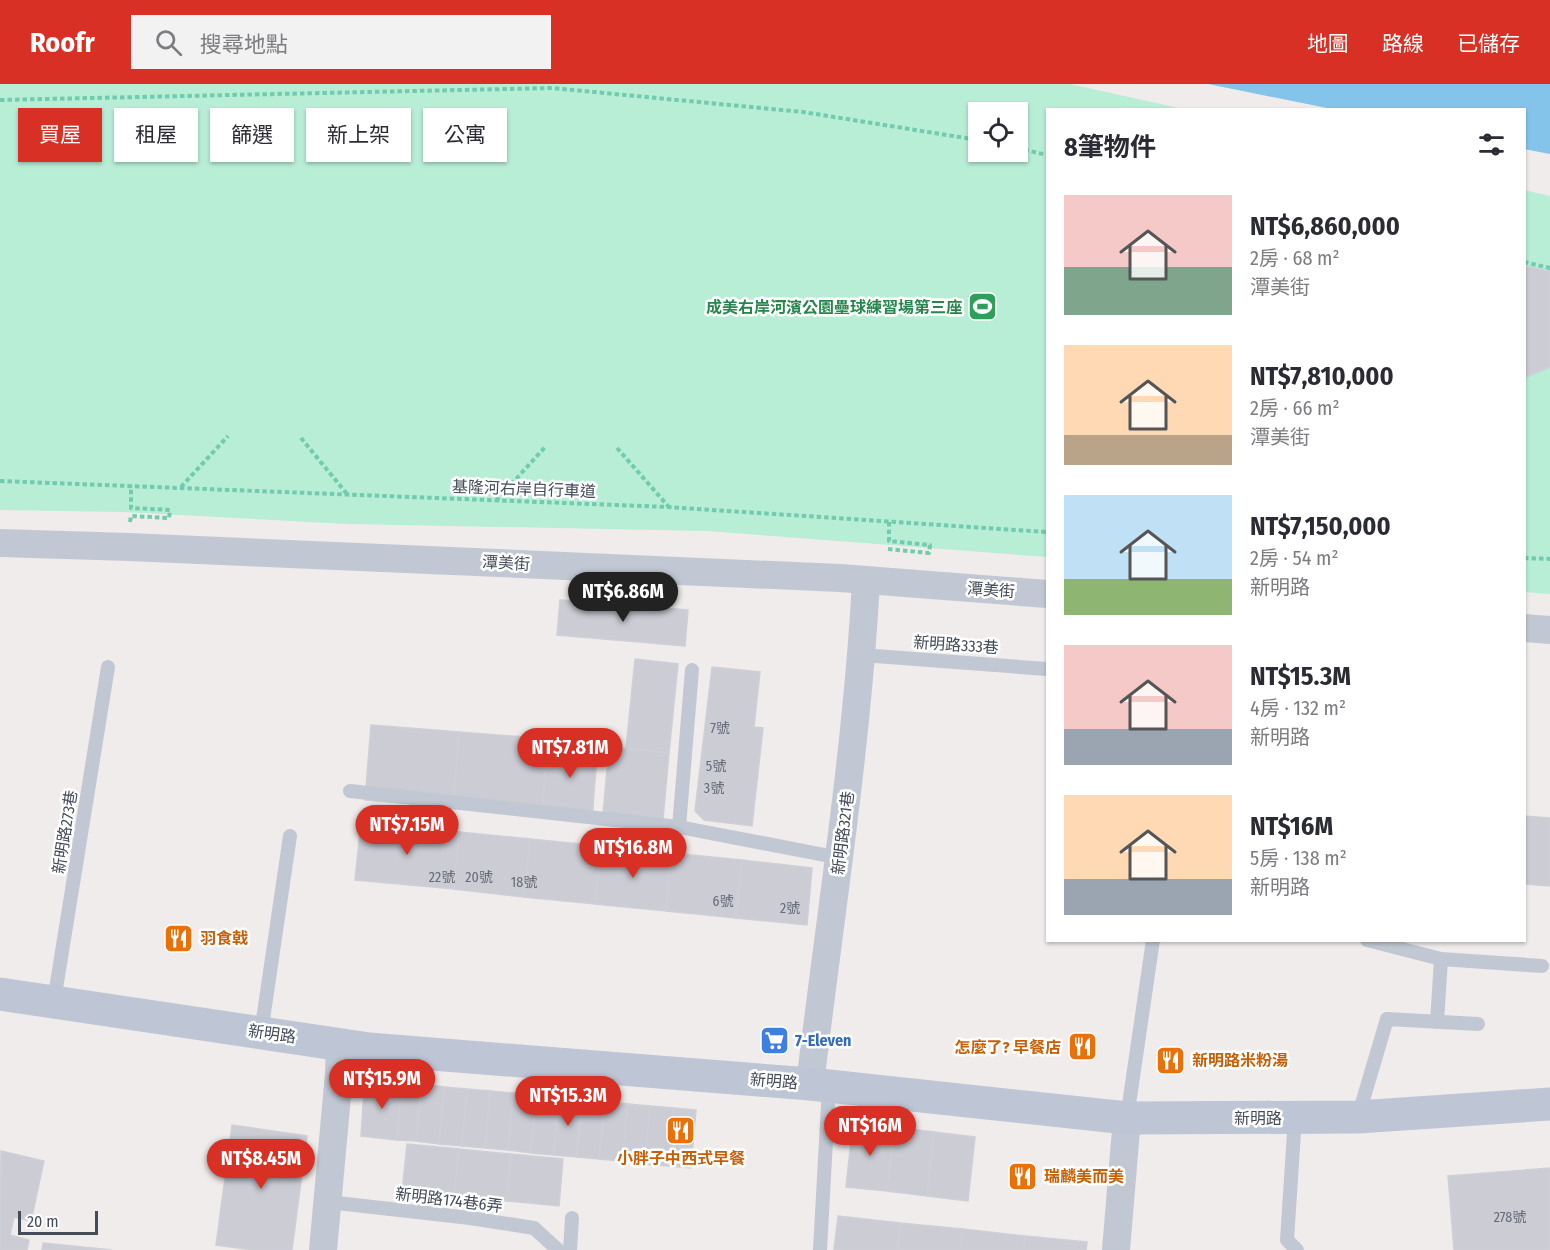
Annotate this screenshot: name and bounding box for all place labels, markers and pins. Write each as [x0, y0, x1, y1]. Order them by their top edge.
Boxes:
sports icon: 成美右岸河濱公園壘球練習場第三座 [967, 291, 999, 323]
place label: 成美右岸河濱公園壘球練習場第三座 [706, 298, 962, 317]
pin: NT$6.86M [561, 572, 685, 623]
pin: NT$7.81M [508, 728, 632, 779]
pin: NT$7.15M [345, 805, 469, 856]
pin: NT$16.8M [571, 828, 695, 879]
restaurant icon: 羽食戟 [163, 922, 195, 954]
place label: 羽食戟 [200, 929, 248, 948]
supermarket icon: 7-Eleven [758, 1024, 790, 1056]
place label: 7-Eleven [795, 1031, 851, 1050]
restaurant icon: 怎麼了? 早餐店 [1066, 1031, 1098, 1063]
place label: 怎麼了? 早餐店 [955, 1038, 1061, 1057]
restaurant icon: 新明路米粉湯 [1155, 1044, 1187, 1076]
place label: 新明路米粉湯 [1192, 1051, 1288, 1070]
pin: NT$15.9M [320, 1059, 444, 1110]
pin: NT$15.3M [506, 1076, 630, 1127]
pin: NT$16M [821, 1106, 919, 1157]
restaurant icon: 小胖子中西式早餐 [665, 1114, 697, 1146]
pin: NT$8.45M [199, 1139, 323, 1190]
place label: 小胖子中西式早餐 [617, 1149, 745, 1168]
restaurant icon: 瑞麟美而美 [1007, 1160, 1039, 1192]
place label: 瑞麟美而美 [1044, 1167, 1124, 1186]

